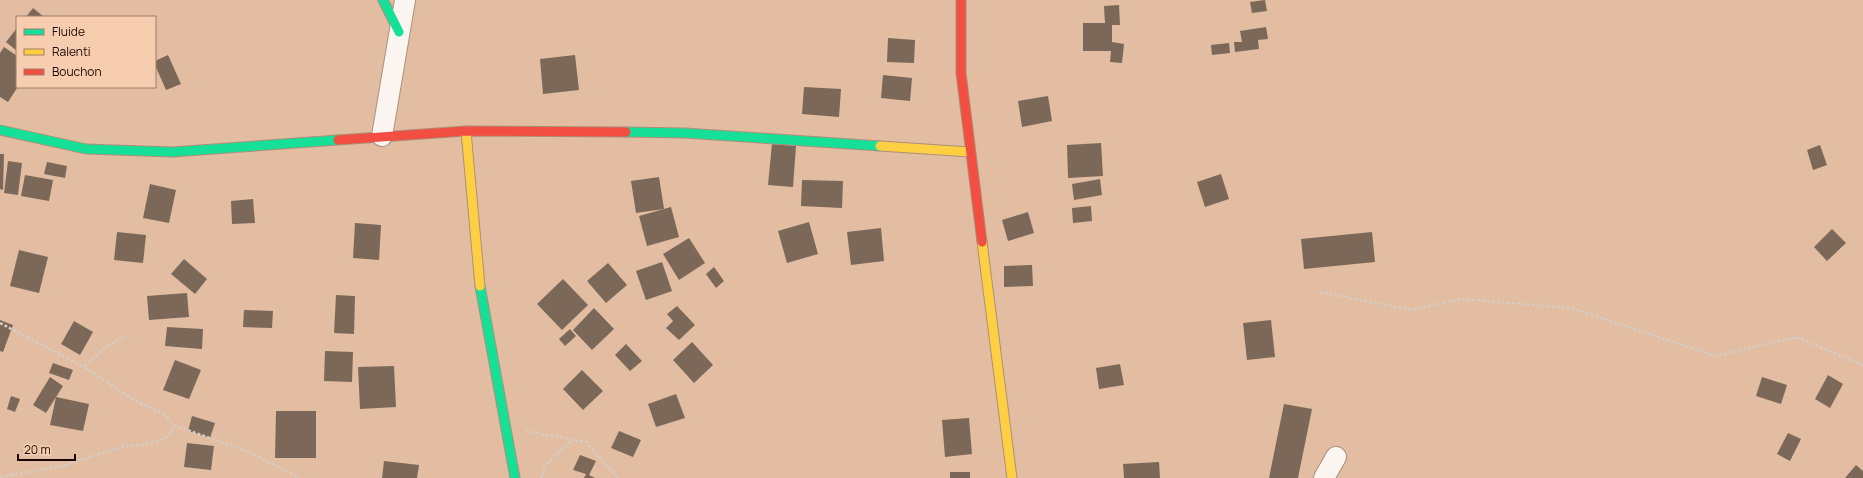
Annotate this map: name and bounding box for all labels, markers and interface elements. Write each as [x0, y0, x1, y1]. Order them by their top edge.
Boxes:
legend [16, 16, 156, 88]
text: Fluide [52, 23, 85, 40]
text: Ralenti [52, 43, 91, 60]
text: Bouchon [52, 63, 102, 80]
scale bar [18, 436, 75, 462]
text: 20 m [24, 441, 51, 458]

